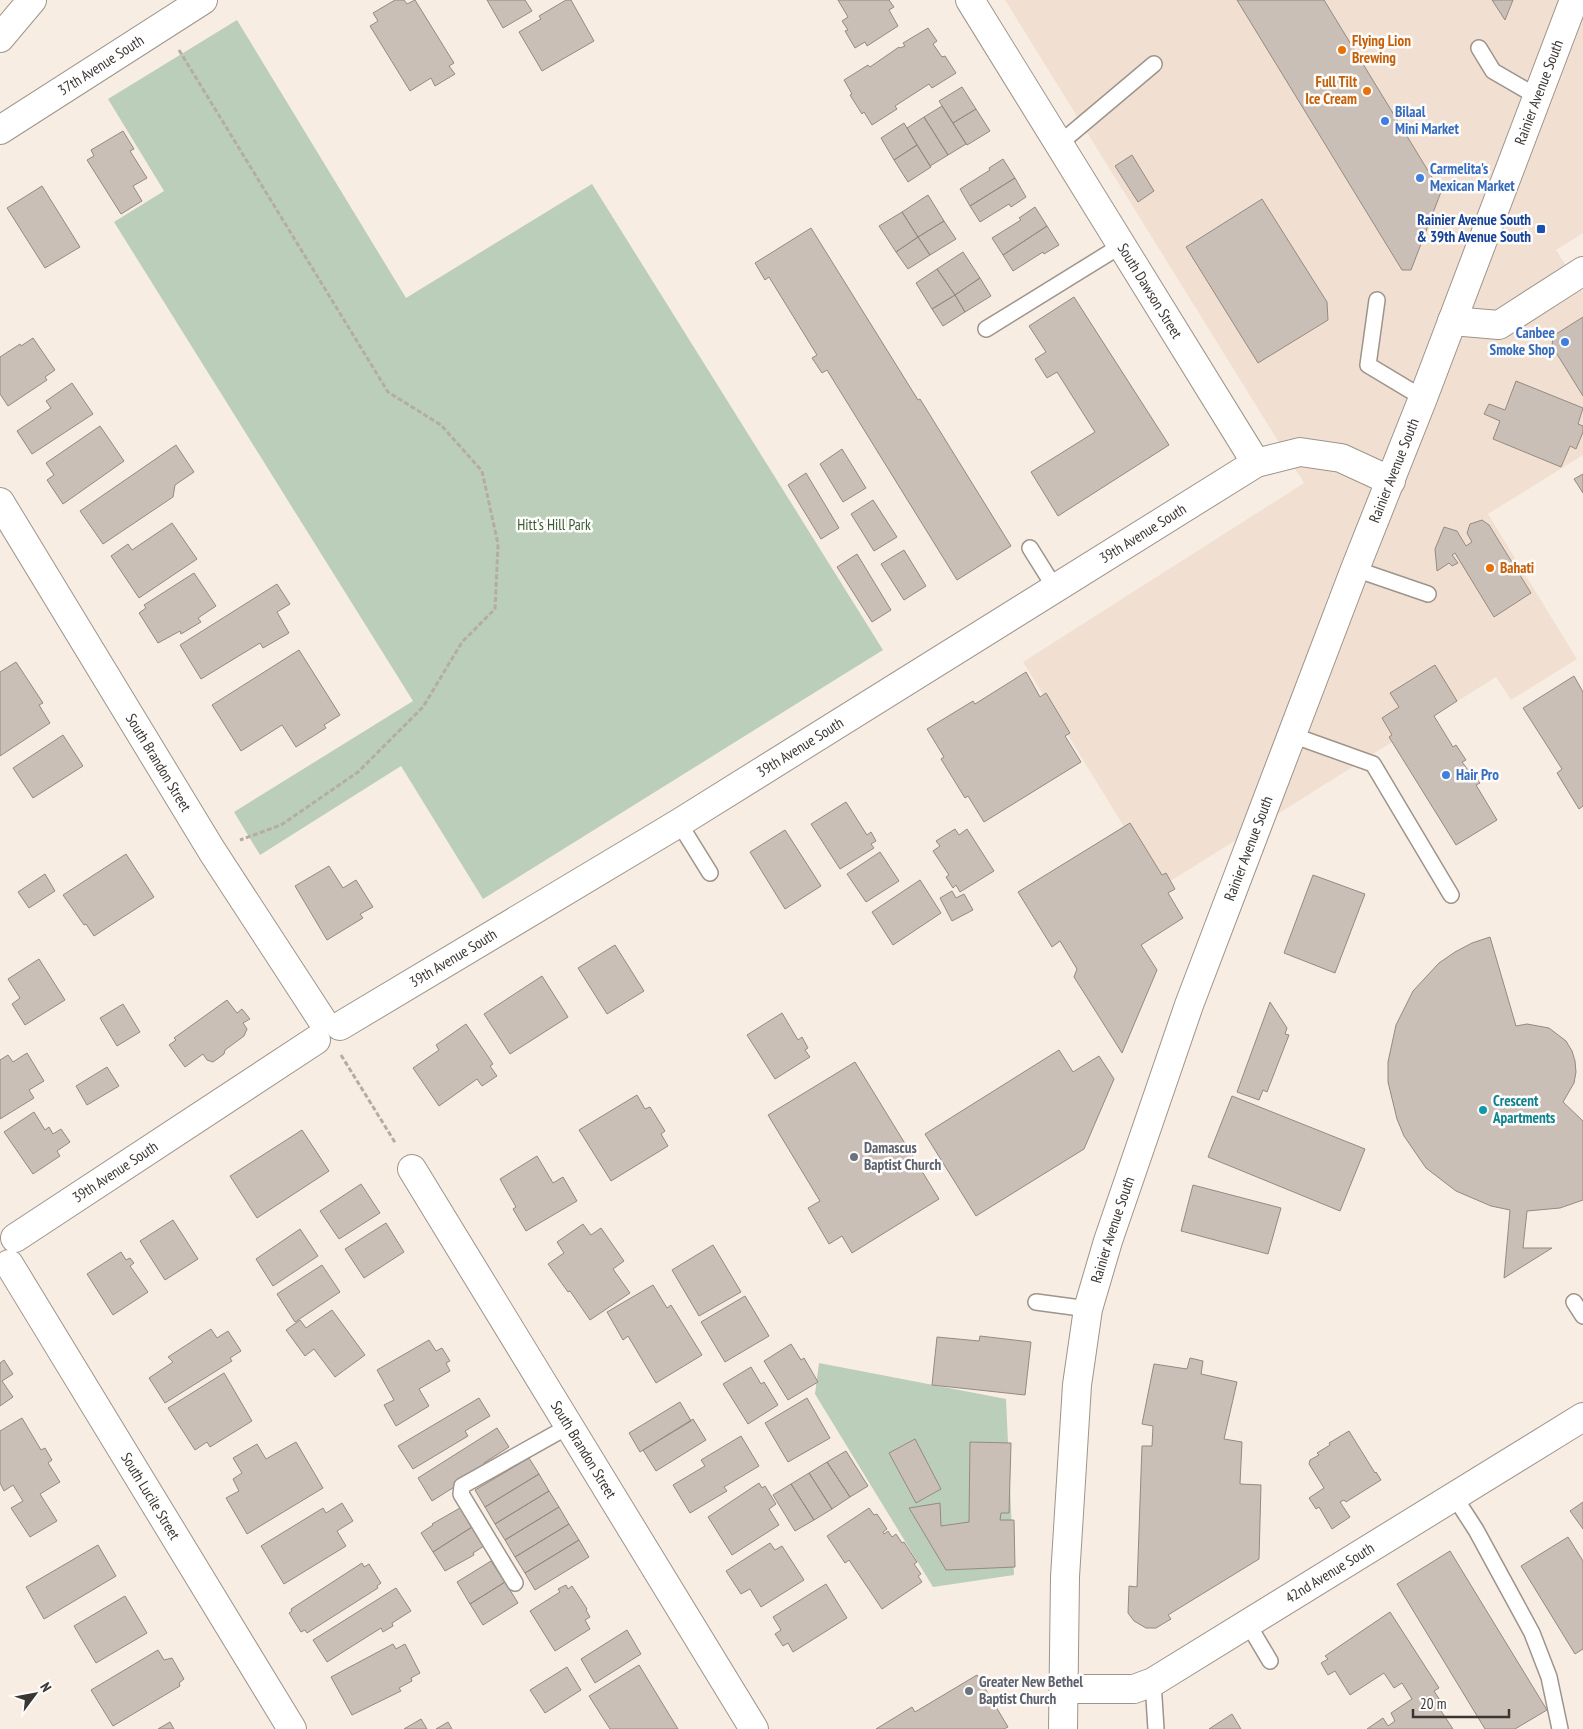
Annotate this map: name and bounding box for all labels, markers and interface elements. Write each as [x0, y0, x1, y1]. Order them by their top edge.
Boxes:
street label: 37th Avenue South [54, 30, 147, 99]
place label: Flying Lion Brewing [1352, 31, 1411, 67]
street label: Rainier Avenue South [1510, 37, 1567, 147]
marker: Flying Lion Brewing [1336, 44, 1348, 56]
place label: Full Tilt Ice Cream [1305, 72, 1358, 108]
marker: Full Tilt Ice Cream [1361, 85, 1373, 97]
place label: Bilaal Mini Market [1395, 102, 1460, 138]
marker: Bilaal Mini Market [1379, 115, 1391, 127]
place label: Carmelita's Mexican Market [1430, 159, 1515, 195]
marker: Carmelita's Mexican Market [1414, 172, 1426, 184]
place label: Rainier Avenue South & 39th Avenue South [1417, 210, 1531, 246]
marker: Rainier Avenue South & 39th Avenue South [1535, 223, 1547, 235]
street label: South Dawson Street [1114, 240, 1187, 342]
place label: Canbee Smoke Shop [1490, 323, 1555, 359]
marker: Canbee Smoke Shop [1559, 336, 1571, 348]
street label: Rainier Avenue South [1364, 415, 1423, 525]
street label: 39th Avenue South [1096, 499, 1189, 567]
park label: Hitt's Hill Park [517, 515, 591, 534]
place label: Bahati [1500, 558, 1534, 577]
marker: Bahati [1484, 562, 1496, 574]
street label: South Brandon Street [122, 710, 196, 815]
street label: 39th Avenue South [753, 713, 847, 781]
place label: Hair Pro [1456, 765, 1499, 784]
marker: Hair Pro [1440, 769, 1452, 781]
street label: Rainier Avenue South [1220, 793, 1277, 904]
street label: 39th Avenue South [406, 924, 500, 991]
place label: Crescent Apartments [1492, 1091, 1555, 1127]
marker: Crescent Apartments [1477, 1104, 1489, 1116]
street label: 39th Avenue South [69, 1137, 161, 1207]
place label: Damascus Baptist Church [864, 1138, 941, 1174]
marker: Damascus Baptist Church [848, 1151, 860, 1163]
street label: Rainier Avenue South [1086, 1174, 1138, 1285]
street label: South Brandon Street [547, 1397, 621, 1502]
street label: South Lucile Street [117, 1449, 185, 1543]
street label: 42nd Avenue South [1282, 1538, 1377, 1607]
north arrow [10, 1669, 60, 1719]
place label: Greater New Bethel Baptist Church [979, 1672, 1083, 1708]
text: N [36, 1679, 56, 1695]
marker: Greater New Bethel Baptist Church [963, 1685, 975, 1697]
scale bar [1413, 1686, 1509, 1718]
text: 20 m [1420, 1694, 1446, 1713]

